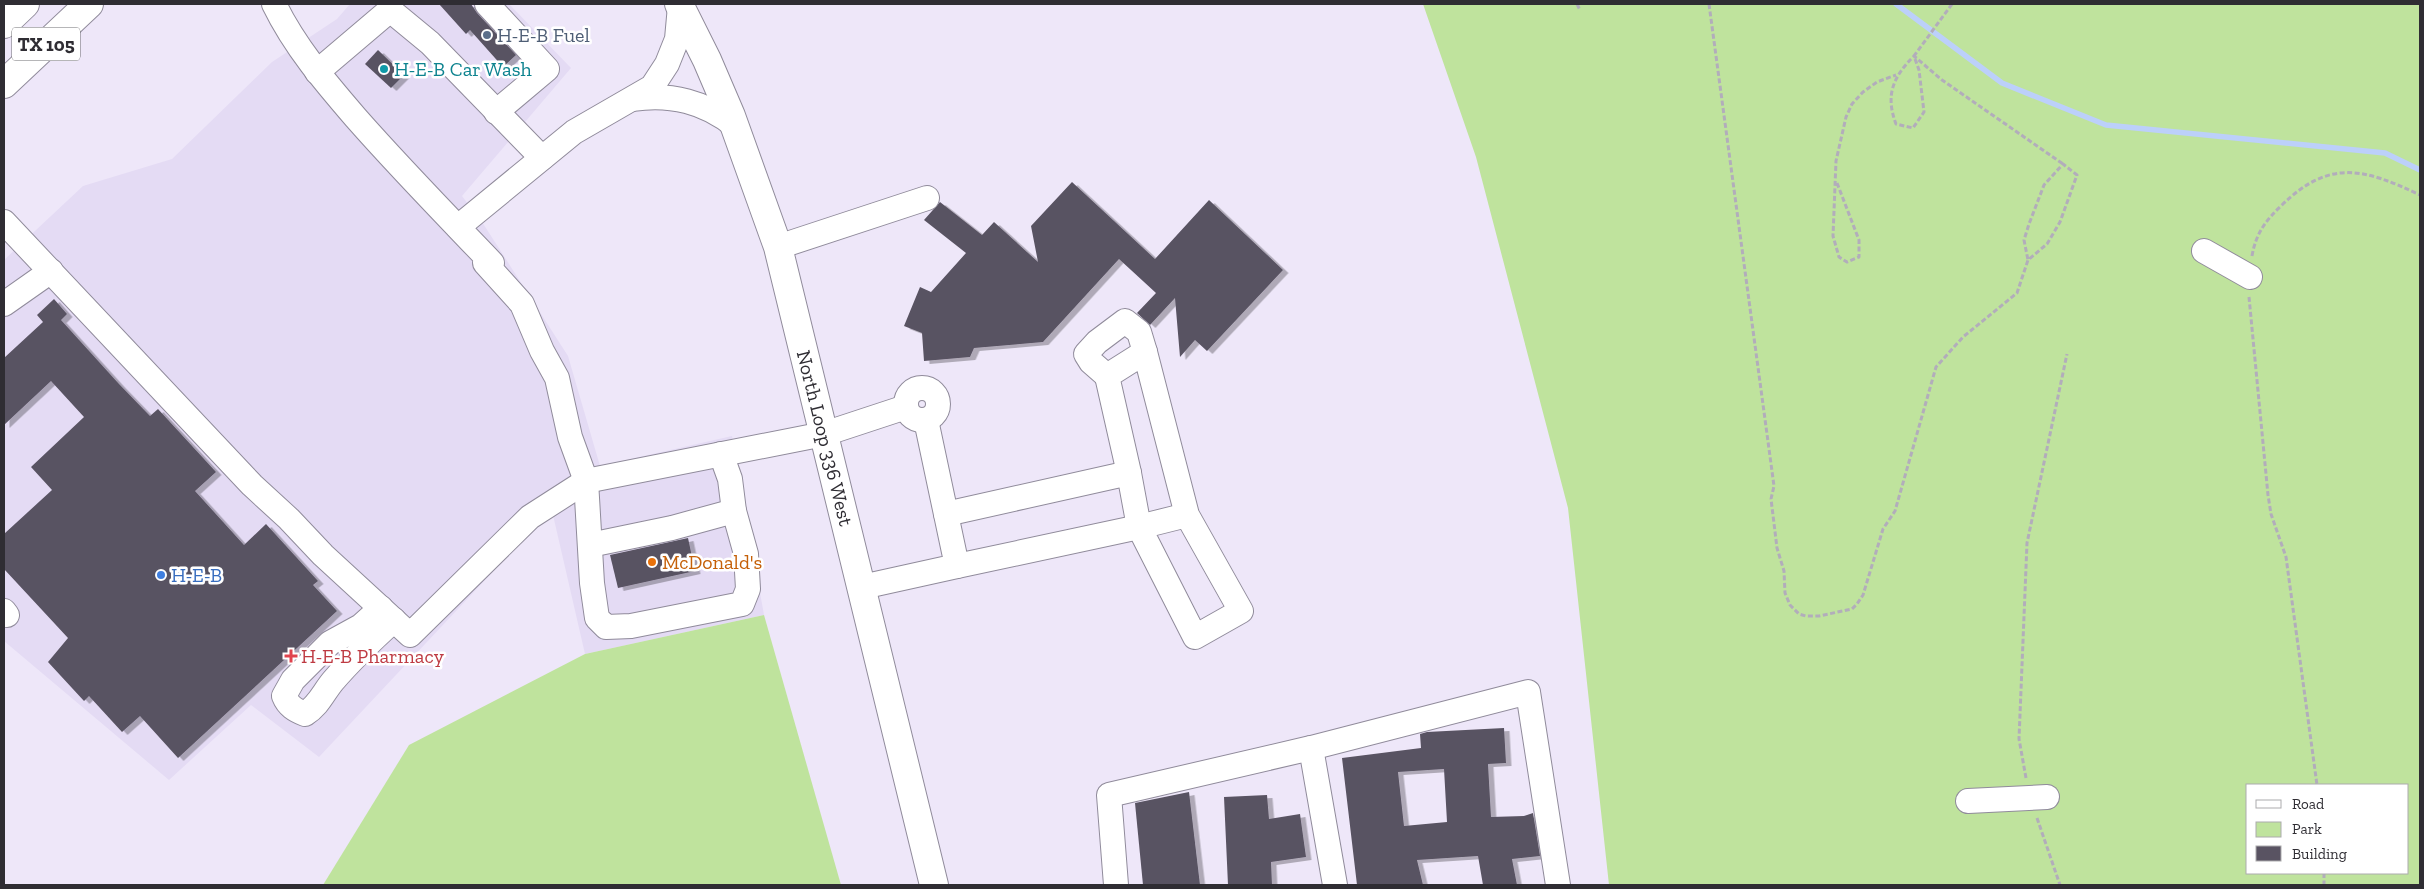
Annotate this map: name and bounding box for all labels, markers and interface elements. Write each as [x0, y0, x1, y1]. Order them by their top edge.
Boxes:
place label: H-E-B Fuel [497, 23, 590, 47]
road number: TX 105 [12, 28, 80, 61]
marker: H-E-B Fuel [481, 29, 493, 41]
place label: H-E-B Car Wash [394, 57, 532, 81]
marker: H-E-B Car Wash [378, 63, 390, 75]
street label: North Loop 336 West [792, 348, 859, 529]
place label: McDonald's [662, 550, 762, 574]
marker: McDonald's [646, 556, 658, 568]
place label: H-E-B [171, 563, 222, 587]
marker: H-E-B [155, 569, 167, 581]
place label: H-E-B Pharmacy [301, 644, 445, 668]
marker: H-E-B Pharmacy [285, 650, 297, 662]
legend [2246, 784, 2409, 874]
text: Road [2292, 795, 2325, 813]
text: Park [2292, 820, 2322, 838]
text: Building [2292, 845, 2347, 863]

